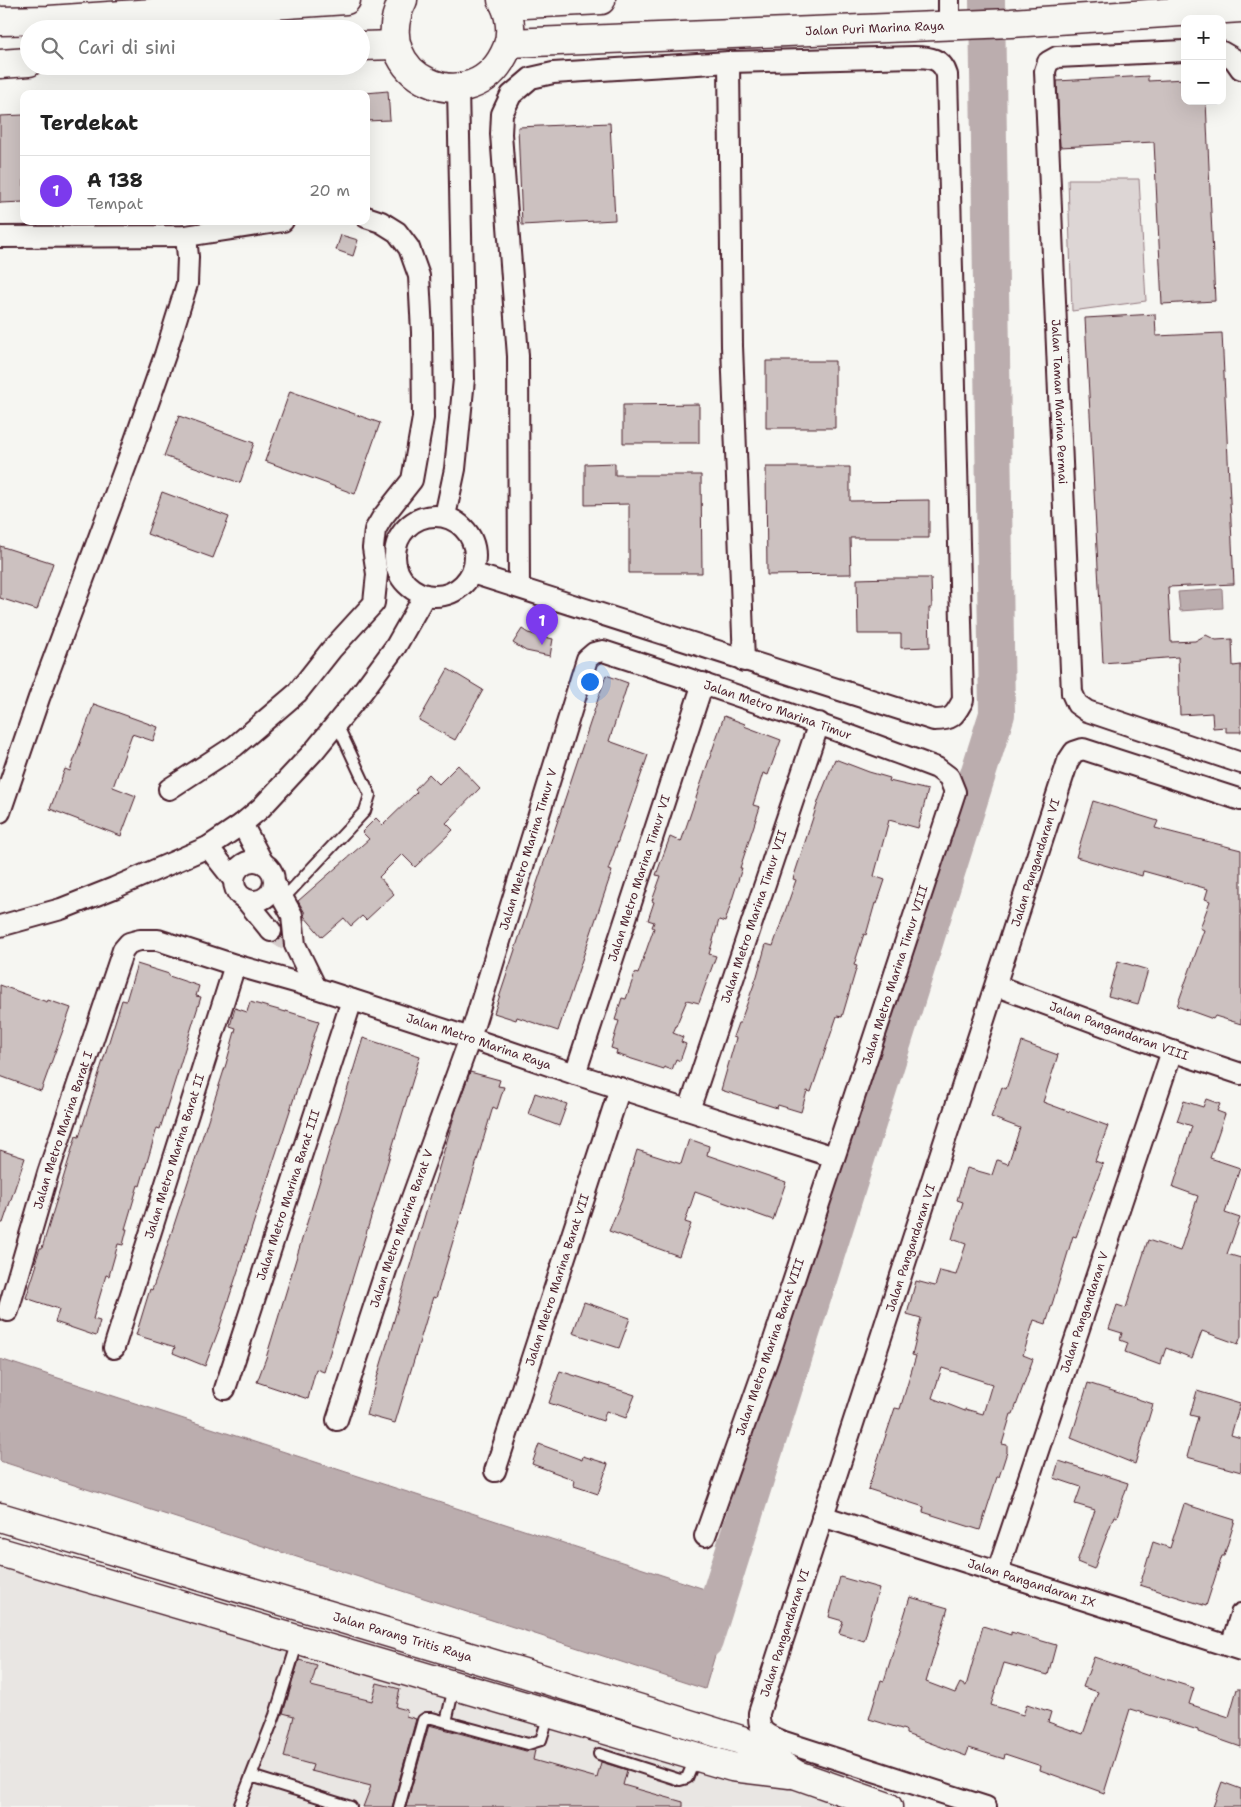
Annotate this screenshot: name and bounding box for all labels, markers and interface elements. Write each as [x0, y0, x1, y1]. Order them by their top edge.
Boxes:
map controls [1181, 15, 1226, 105]
button: + [1181, 15, 1226, 60]
street label: Jalan Puri Marina Raya [805, 18, 945, 39]
search box [20, 20, 370, 75]
icon: search [38, 34, 66, 62]
text: Cari di sini [78, 35, 176, 60]
button: − [1181, 60, 1226, 105]
text: Terdekat [40, 109, 138, 137]
text: A 138 [87, 168, 143, 193]
text: 1 [52, 180, 60, 201]
text: 20 m [309, 180, 350, 201]
text: Tempat [87, 193, 143, 214]
street label: Jalan Taman Marina Permai [1048, 319, 1071, 485]
pin: 1 [526, 604, 558, 645]
your location [577, 669, 603, 695]
street label: Jalan Metro Marina Timur [701, 677, 854, 744]
street label: Jalan Metro Marina Timur V [496, 767, 561, 932]
street label: Jalan Metro Marina Timur VI [604, 792, 674, 964]
street label: Jalan Pangandaran VI [1008, 796, 1064, 929]
street label: Jalan Metro Marina Timur VII [717, 828, 791, 1005]
street label: Jalan Metro Marina Timur VIII [858, 883, 932, 1067]
street label: Jalan Pangandaran VIII [1047, 998, 1191, 1064]
street label: Jalan Metro Marina Raya [404, 1010, 554, 1073]
street label: Jalan Metro Marina Barat I [30, 1049, 96, 1211]
street label: Jalan Metro Marina Barat II [141, 1072, 208, 1241]
street label: Jalan Metro Marina Barat III [253, 1107, 324, 1283]
street label: Jalan Metro Marina Barat V [366, 1147, 437, 1310]
street label: Jalan Pangandaran VI [882, 1182, 939, 1314]
street label: Jalan Metro Marina Barat VII [522, 1191, 593, 1368]
street label: Jalan Pangandaran V [1057, 1249, 1112, 1375]
street label: Jalan Metro Marina Barat VIII [732, 1256, 808, 1438]
street label: Jalan Pangandaran IX [966, 1555, 1098, 1611]
street label: Jalan Pangandaran VI [757, 1567, 813, 1699]
street label: Jalan Parang Tritis Raya [331, 1609, 475, 1665]

